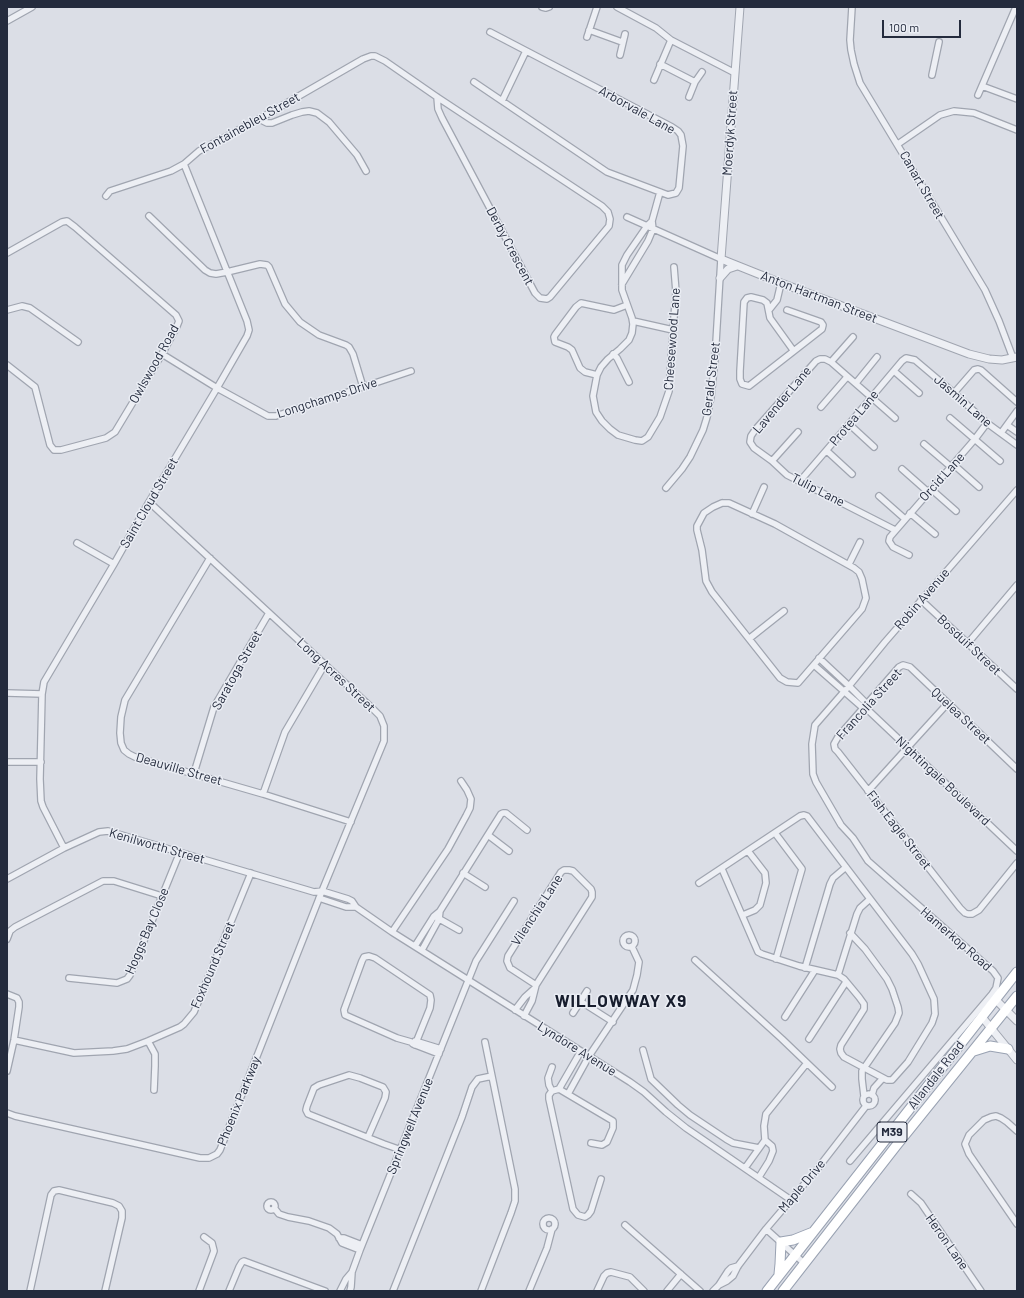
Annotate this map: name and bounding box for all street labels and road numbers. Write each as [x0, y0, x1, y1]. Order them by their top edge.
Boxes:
street label: Arborvale Lane [596, 83, 678, 137]
street label: Fontainebleu Street [197, 89, 303, 157]
street label: Moerdyk Street [719, 90, 741, 176]
street label: Canart Street [896, 148, 948, 222]
street label: Derby Crescent [483, 204, 537, 288]
street label: Anton Hartman Street [759, 268, 879, 326]
street label: Cheesewood Lane [661, 287, 683, 391]
street label: Owlswood Road [126, 322, 182, 406]
street label: Gerald Street [699, 341, 723, 417]
street label: Lavender Lane [749, 363, 815, 437]
street label: Jasmin Lane [931, 372, 995, 430]
street label: Longchamps Drive [275, 374, 379, 422]
street label: Protea Lane [826, 387, 882, 449]
street label: Orcid Lane [916, 449, 968, 505]
street label: Saint Cloud Street [117, 455, 181, 551]
street label: Tulip Lane [789, 470, 847, 510]
street label: Robin Avenue [891, 565, 953, 633]
street label: Bosduif Street [934, 611, 1004, 679]
street label: Saratoga Street [209, 627, 265, 713]
street label: Long Acres Street [294, 635, 378, 715]
street label: Francolia Street [833, 665, 905, 743]
street label: Quelea Street [928, 684, 994, 748]
street label: Nightingale Boulevard [892, 733, 994, 829]
street label: Deauville Street [134, 749, 224, 789]
street label: Fish Eagle Street [863, 787, 935, 873]
street label: Kenilworth Street [107, 825, 207, 867]
street label: Vilenchia Lane [508, 871, 566, 949]
street label: Hoggs Bay Close [122, 885, 172, 977]
street label: Hamerkop Road [917, 904, 995, 974]
street label: Foxhound Street [188, 919, 238, 1011]
street label: Lyndore Avenue [535, 1019, 619, 1079]
street label: Allandale Road [904, 1038, 968, 1112]
street label: Phoenix Parkway [214, 1054, 264, 1148]
street label: Springwell Avenue [384, 1075, 436, 1177]
road number: M39 [877, 1122, 907, 1142]
street label: Maple Drive [775, 1156, 829, 1216]
street label: Heron Lane [922, 1211, 972, 1273]

